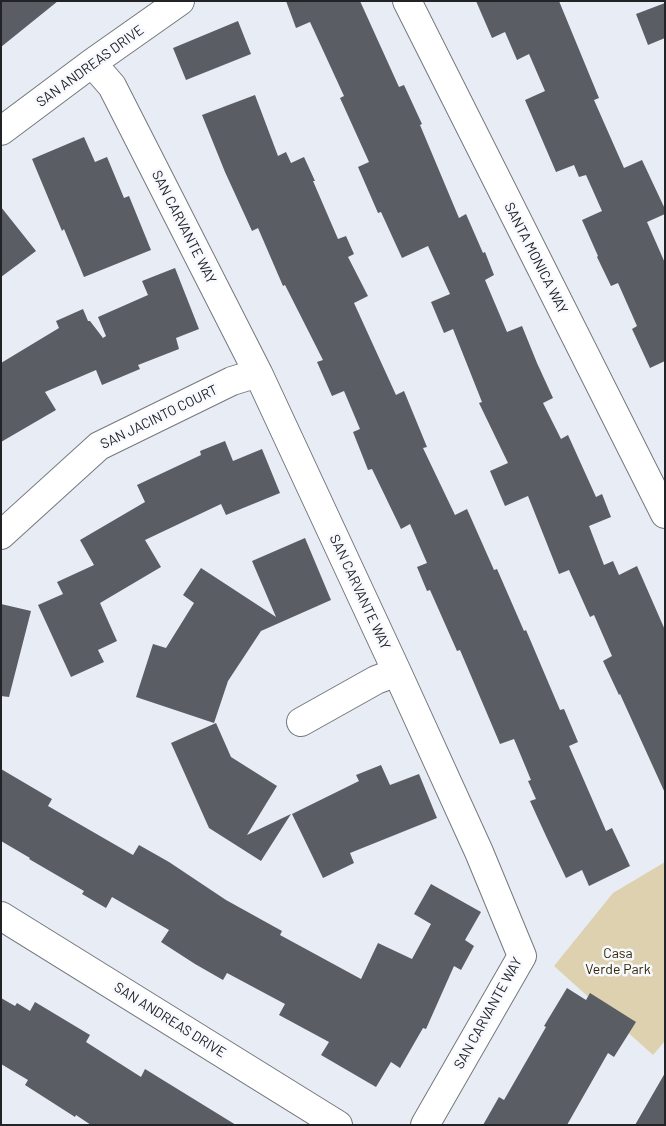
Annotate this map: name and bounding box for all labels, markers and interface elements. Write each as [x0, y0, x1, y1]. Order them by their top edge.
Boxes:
street label: SAN ANDREAS DRIVE [33, 21, 147, 111]
street label: SAN CARVANTE WAY [148, 168, 220, 286]
street label: SANTA MONICA WAY [501, 200, 571, 316]
street label: SAN JACINTO COURT [98, 381, 220, 453]
street label: SAN CARVANTE WAY [326, 532, 394, 652]
park label: Casa Verde Park [585, 945, 651, 978]
street label: SAN CARVANTE WAY [450, 954, 526, 1072]
street label: SAN ANDREAS DRIVE [111, 979, 229, 1061]

